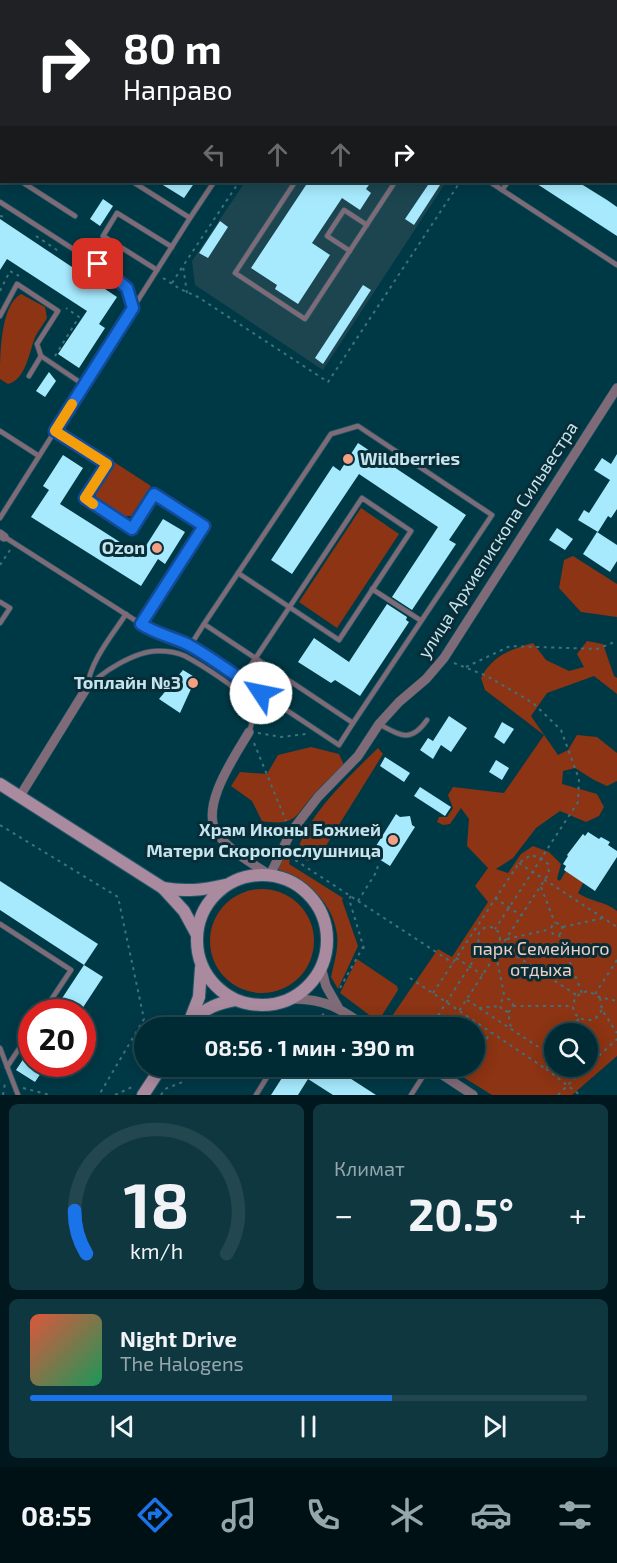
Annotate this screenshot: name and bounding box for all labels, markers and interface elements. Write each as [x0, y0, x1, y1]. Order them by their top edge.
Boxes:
text: 80 m [123, 22, 222, 72]
icon: right [24, 24, 102, 102]
text: Направо [123, 73, 232, 105]
icon: left [198, 138, 231, 171]
icon: ahead [261, 138, 294, 171]
icon: ahead [324, 138, 357, 171]
icon: right [387, 138, 420, 171]
pin [72, 238, 123, 289]
icon: arrive [81, 247, 114, 280]
street label: улица Архиепископа Сильвестра [412, 417, 582, 662]
place label: Wildberries [360, 447, 460, 469]
marker: Wildberries [341, 452, 355, 466]
place label: Ozon [102, 536, 145, 558]
marker: Ozon [150, 541, 164, 555]
position arrow [229, 661, 293, 725]
place label: Топлайн №3 [74, 671, 181, 693]
marker: Топлайн №3 [186, 676, 200, 690]
place label: Храм Иконы Божией Матери Скоропослушница [146, 818, 381, 861]
marker: Храм Иконы Божией Матери Скоропослушница [386, 833, 400, 847]
park label: парк Семейного отдыха [472, 937, 610, 980]
speed limit sign: 20 [18, 999, 96, 1077]
map controls [544, 1023, 598, 1077]
button: search [544, 1023, 598, 1077]
text: 08:56 · 1 мин · 390 m [204, 1034, 415, 1060]
text: Климат [334, 1156, 405, 1180]
text: 18 [124, 1166, 189, 1241]
text: 20.5° [408, 1186, 514, 1240]
text: − [334, 1194, 353, 1234]
text: + [569, 1194, 587, 1234]
text: km/h [130, 1238, 183, 1263]
text: Night Drive [120, 1325, 237, 1351]
text: The Halogens [120, 1351, 244, 1375]
icon: previous [106, 1410, 139, 1443]
icon: pause [292, 1410, 325, 1443]
icon: next [478, 1410, 511, 1443]
icon: directions [134, 1494, 176, 1536]
icon: music [218, 1494, 260, 1536]
icon: phone [302, 1494, 344, 1536]
icon: climate [386, 1494, 428, 1536]
icon: car [470, 1494, 512, 1536]
icon: filters [554, 1494, 596, 1536]
text: 08:55 [21, 1499, 92, 1531]

